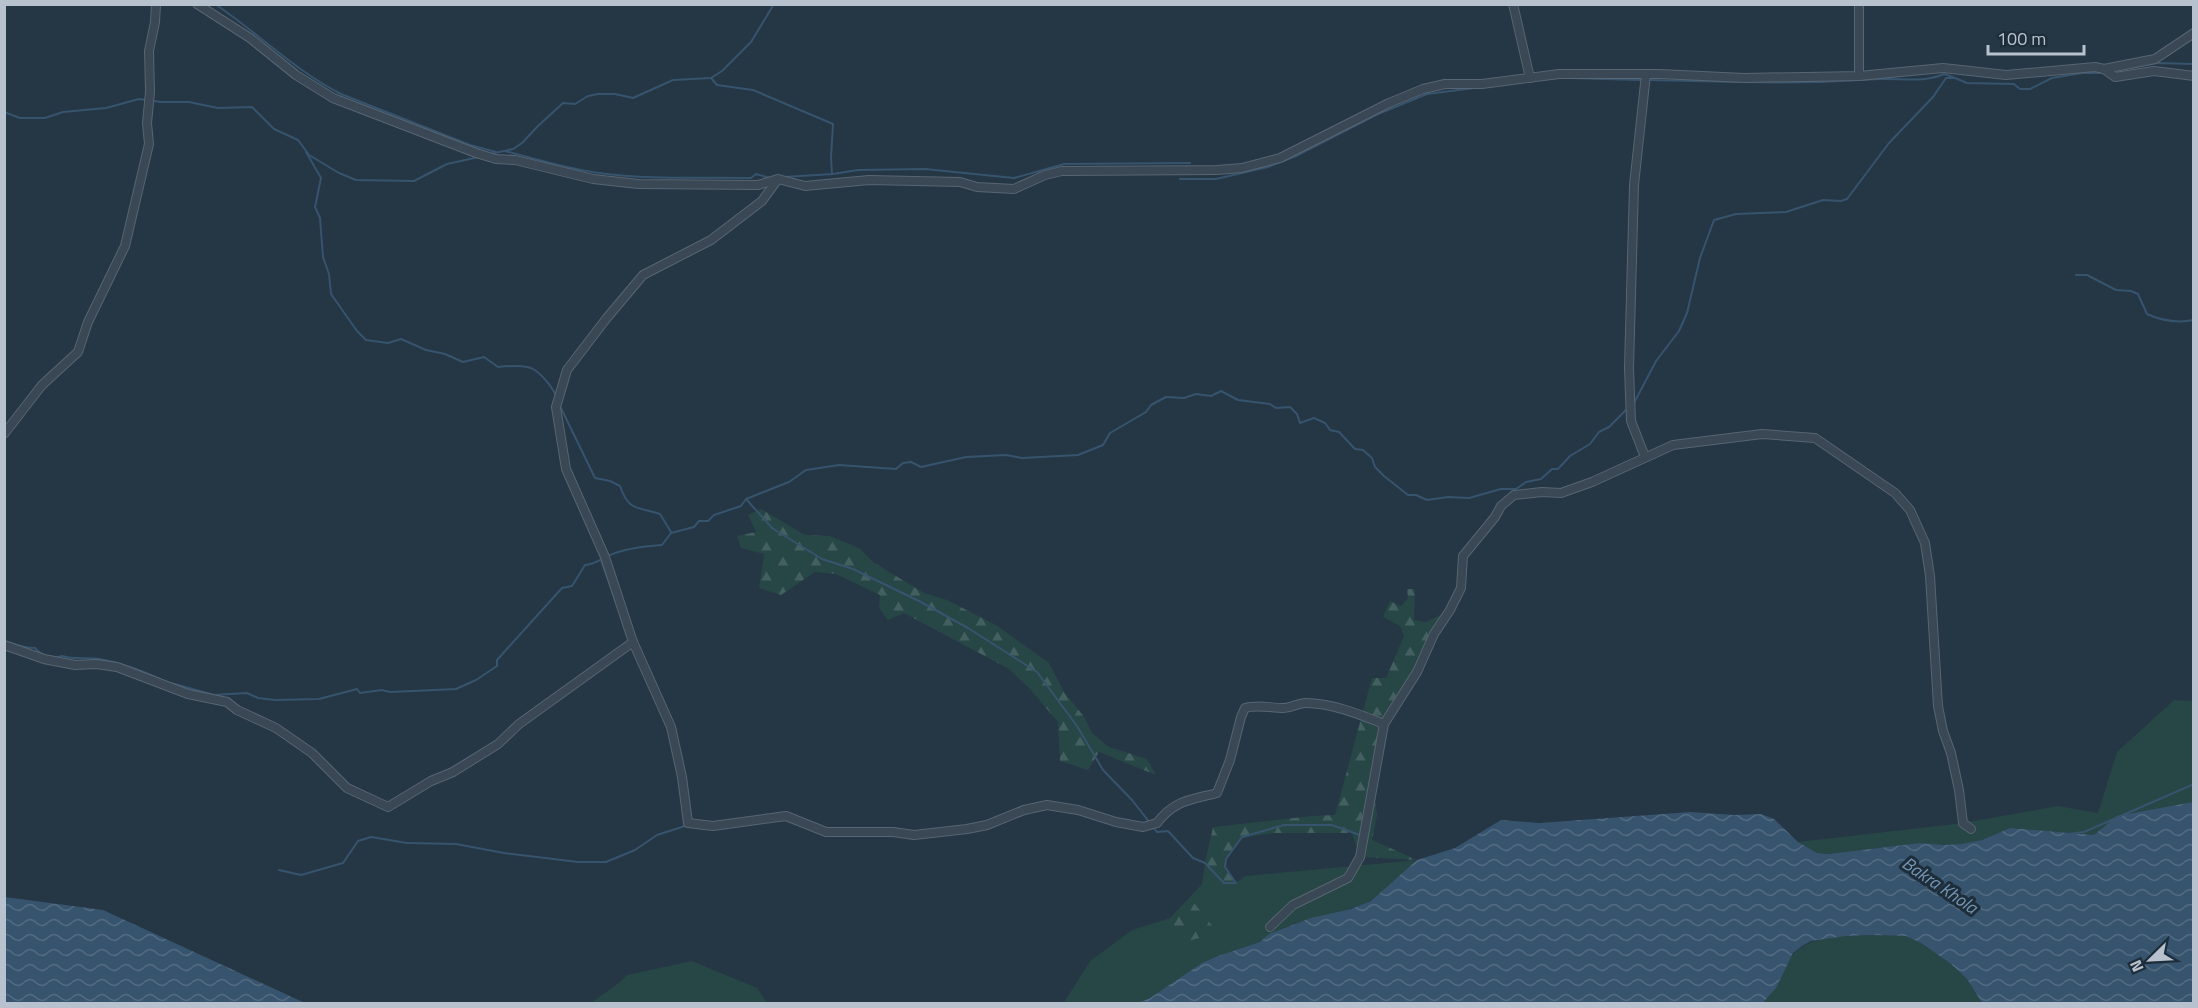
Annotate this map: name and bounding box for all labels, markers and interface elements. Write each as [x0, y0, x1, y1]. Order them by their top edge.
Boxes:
scale bar [1988, 18, 2084, 56]
text: 100 m [1997, 25, 2046, 52]
water label: Bakra Khola [1897, 850, 1984, 921]
north arrow [2120, 930, 2180, 990]
text: N [2123, 956, 2150, 976]

